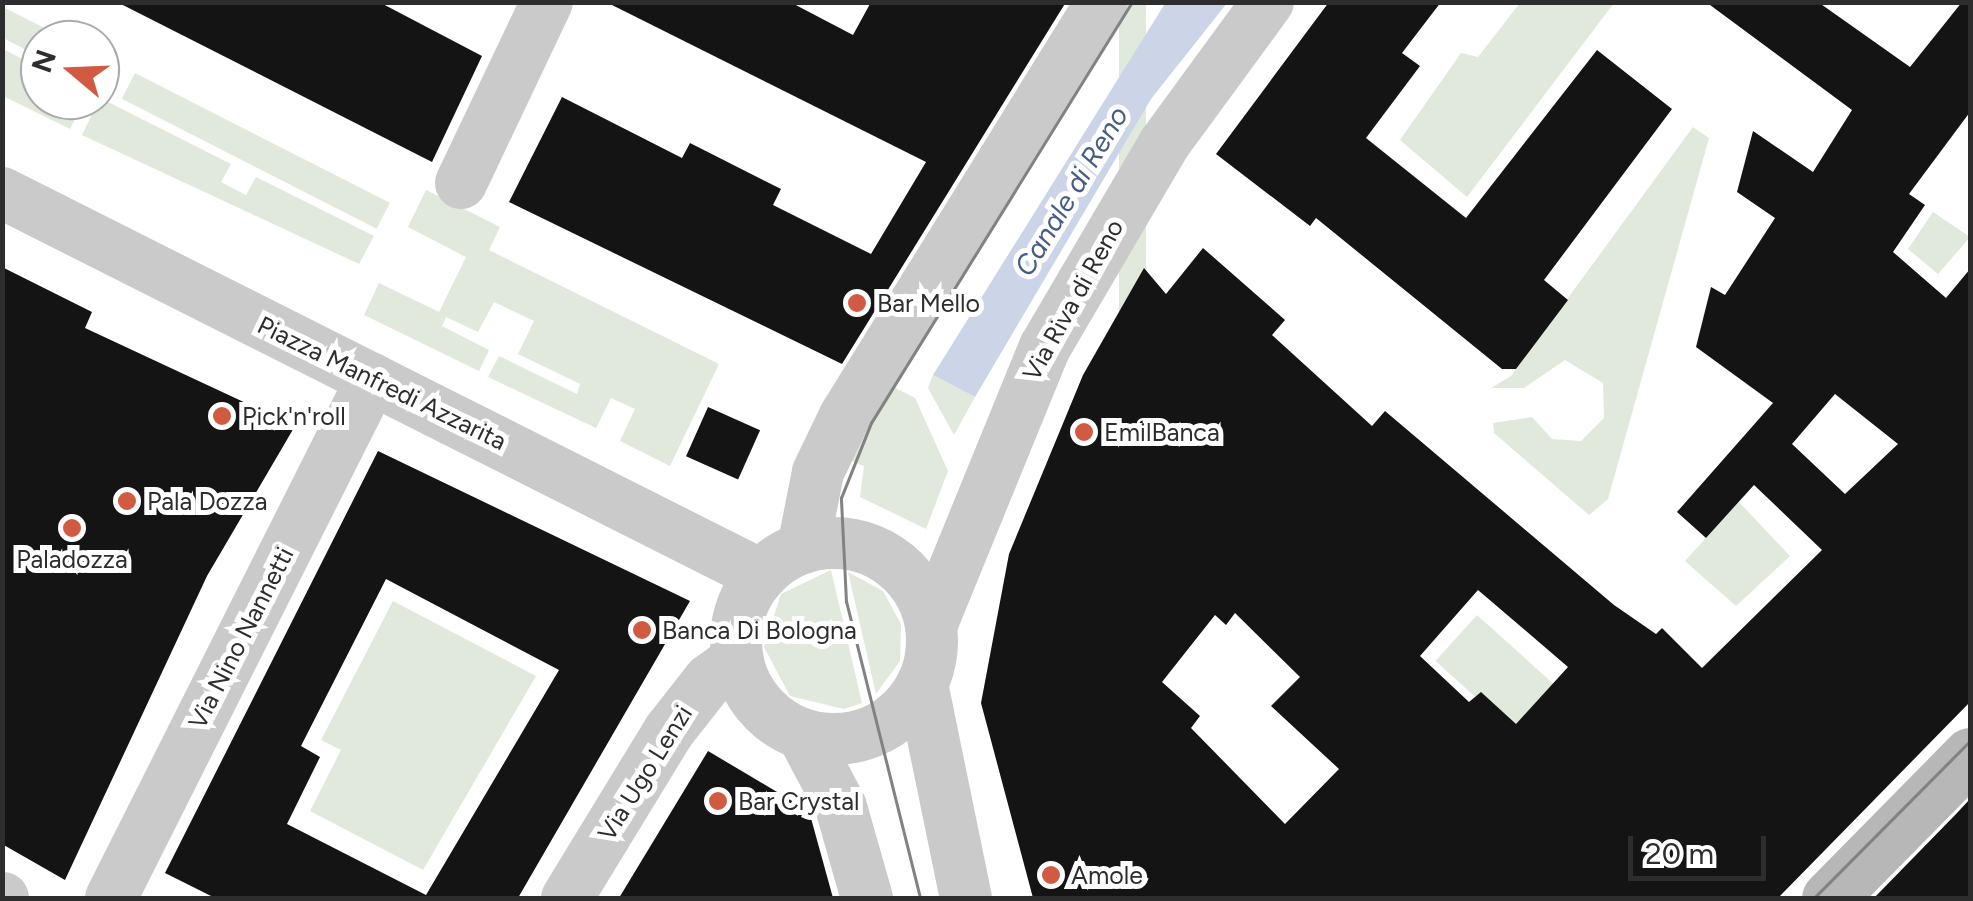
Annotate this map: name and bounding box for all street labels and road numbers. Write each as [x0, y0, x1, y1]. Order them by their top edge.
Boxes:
street label: Via Riva di Reno [1016, 214, 1130, 386]
street label: Piazza Manfredi Azzarita [253, 310, 511, 456]
street label: Via Nino Nannetti [182, 542, 300, 734]
street label: Via Ugo Lenzi [592, 700, 698, 846]

